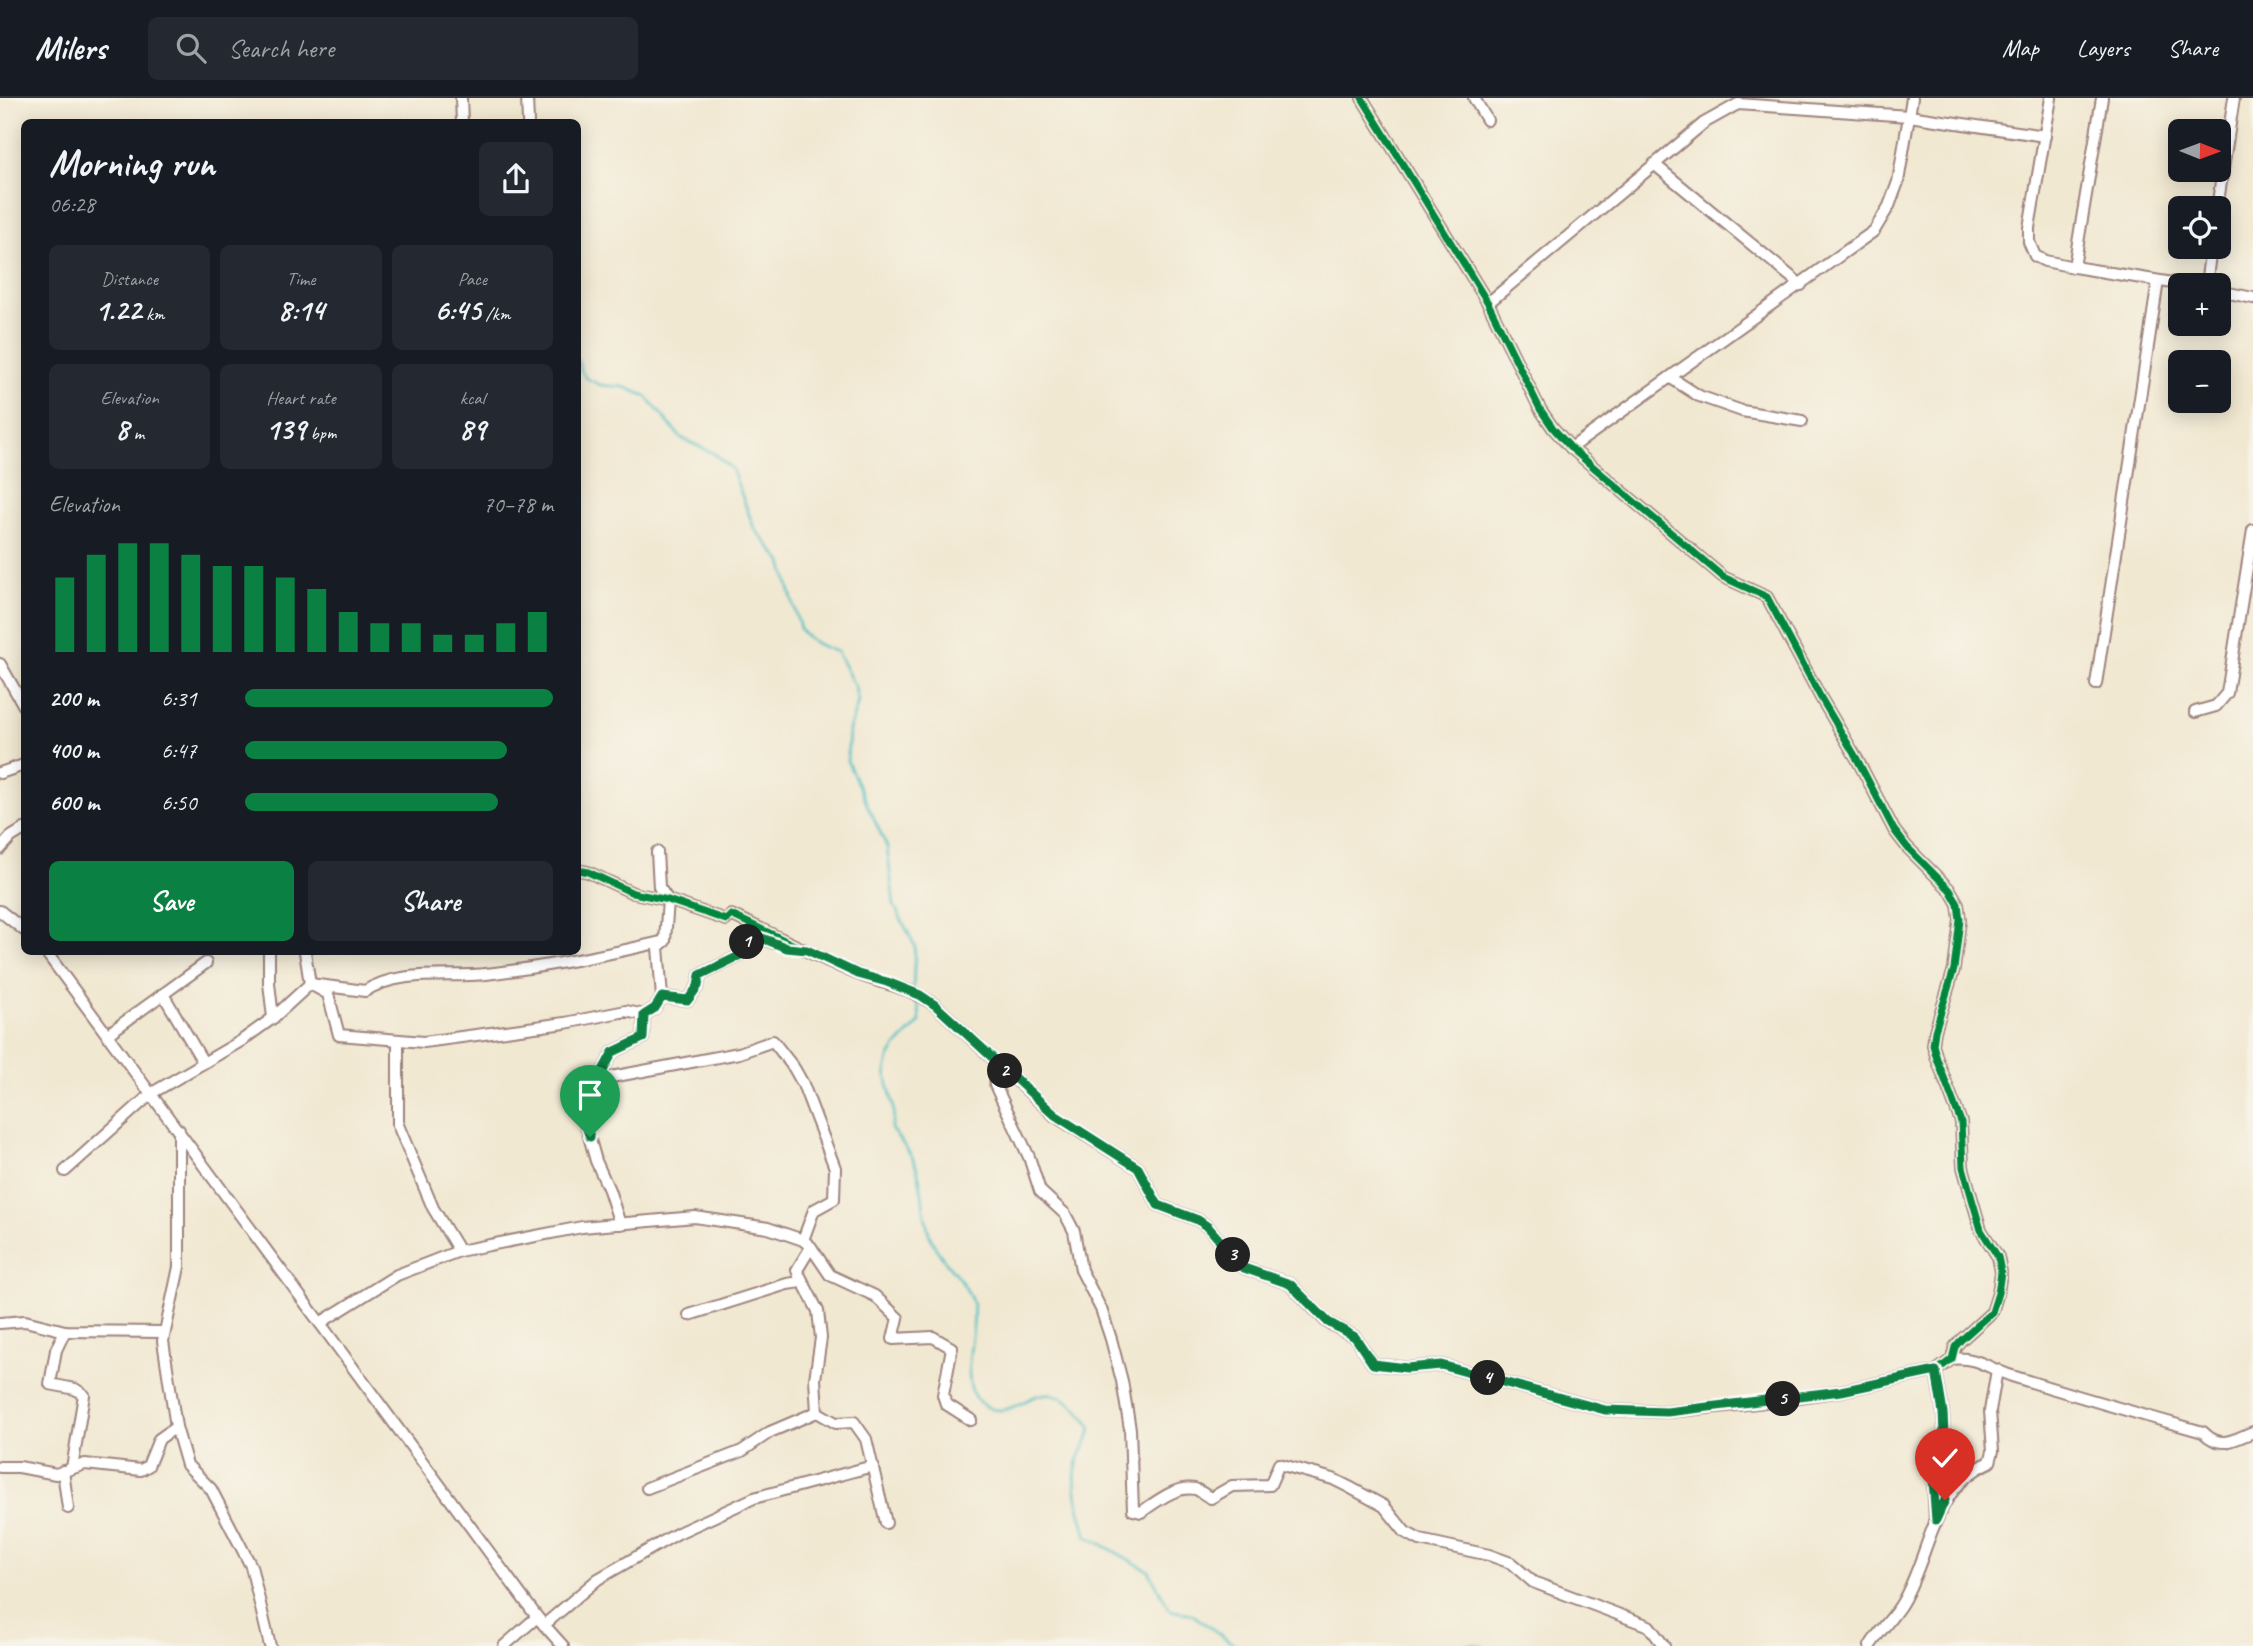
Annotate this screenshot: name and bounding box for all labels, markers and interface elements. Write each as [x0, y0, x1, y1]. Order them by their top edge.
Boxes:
search box [148, 17, 638, 80]
text: Milers [35, 27, 106, 69]
icon: search [172, 29, 210, 67]
text: Search here [228, 32, 334, 65]
text: Map [2002, 33, 2039, 63]
text: Layers [2077, 33, 2130, 63]
text: Share [2168, 33, 2218, 63]
north arrow [2168, 119, 2231, 182]
map controls [2168, 119, 2231, 413]
text: Morning run [49, 140, 215, 187]
button: share [479, 142, 553, 216]
text: 06:28 [49, 190, 95, 219]
button: locate [2168, 196, 2231, 259]
text: Distance [101, 267, 158, 291]
text: Time [286, 267, 316, 291]
text: Pace [458, 267, 487, 291]
button: + [2168, 273, 2231, 336]
text: 1.22 [95, 291, 141, 329]
text: 8:14 [278, 291, 324, 329]
text: 6:45 [434, 291, 481, 329]
text: km [141, 302, 164, 326]
text: /km [481, 302, 510, 326]
button: − [2168, 350, 2231, 413]
text: Elevation [100, 386, 159, 410]
text: Heart rate [266, 386, 336, 410]
text: kcal [460, 386, 485, 410]
text: 8 [115, 410, 129, 448]
text: 139 [266, 410, 306, 448]
text: 89 [459, 410, 486, 448]
text: m [129, 421, 144, 445]
text: bpm [306, 421, 336, 445]
text: Elevation [49, 490, 120, 519]
text: 70–78 m [483, 490, 553, 519]
text: 200 m [49, 684, 99, 713]
text: 6:31 [161, 684, 197, 713]
text: 400 m [49, 736, 99, 765]
text: 6:47 [161, 736, 197, 765]
text: 600 m [49, 788, 99, 817]
text: 6:50 [161, 788, 197, 817]
button: Save [49, 861, 294, 941]
button: Share [308, 861, 553, 941]
pin: 1 [730, 924, 764, 960]
text: 1 [742, 929, 751, 953]
pin: 2 [988, 1054, 1023, 1088]
text: 2 [1000, 1058, 1009, 1082]
pin [560, 1065, 620, 1137]
icon: arrive [571, 1076, 609, 1114]
pin: 3 [1216, 1238, 1250, 1272]
text: 3 [1228, 1242, 1237, 1266]
pin: 4 [1470, 1360, 1506, 1396]
text: 4 [1483, 1365, 1492, 1389]
pin: 5 [1766, 1382, 1800, 1416]
text: 5 [1778, 1386, 1787, 1410]
pin [1915, 1428, 1975, 1500]
icon: check [1926, 1439, 1964, 1477]

